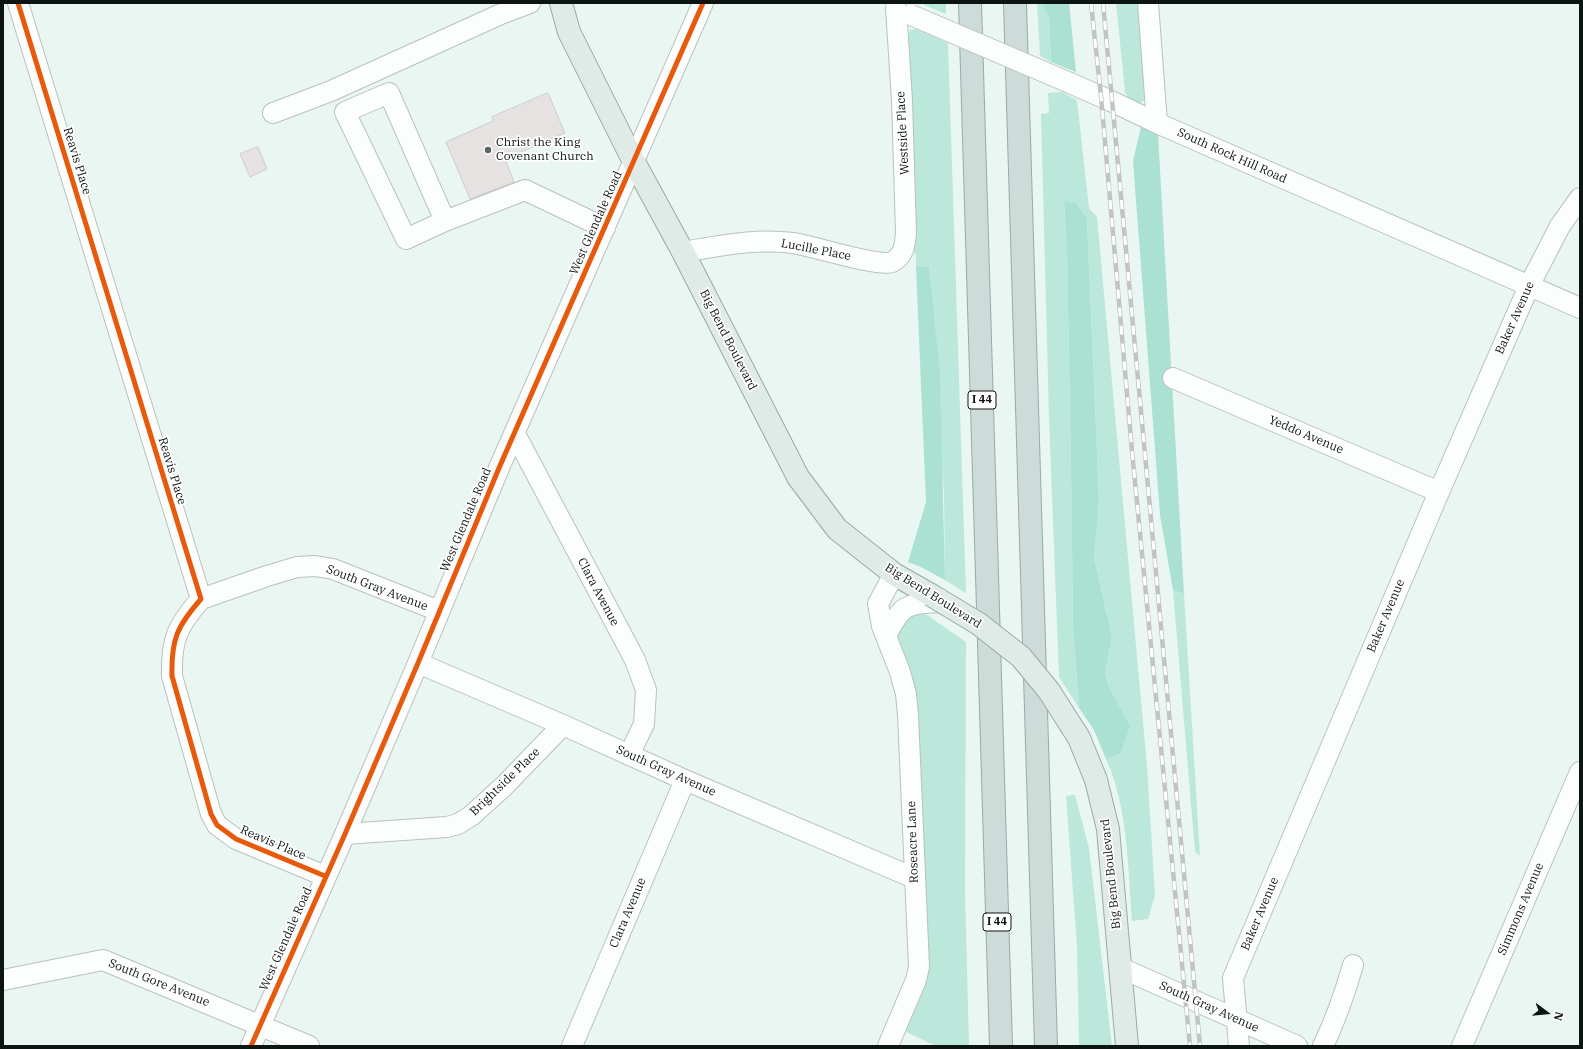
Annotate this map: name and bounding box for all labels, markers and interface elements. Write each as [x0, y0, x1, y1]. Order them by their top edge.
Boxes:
street label: Westside Place [894, 91, 912, 175]
street label: South Rock Hill Road [1175, 125, 1289, 187]
street label: Reavis Place [60, 126, 94, 196]
place label: Christ the King Covenant Church [496, 136, 594, 164]
marker: Christ the King Covenant Church [483, 145, 493, 155]
street label: West Glendale Road [567, 169, 625, 277]
street label: Lucille Place [780, 236, 852, 264]
street label: Baker Avenue [1493, 279, 1537, 357]
street label: Big Bend Boulevard [696, 287, 760, 393]
road number: I 44 [968, 391, 996, 409]
street label: Yeddo Avenue [1267, 413, 1345, 457]
street label: Reavis Place [155, 436, 189, 506]
street label: West Glendale Road [438, 466, 494, 574]
street label: Clara Avenue [574, 556, 622, 628]
street label: Big Bend Boulevard [882, 560, 984, 632]
street label: South Gray Avenue [324, 562, 430, 614]
street label: Baker Avenue [1364, 577, 1408, 655]
street label: South Gray Avenue [614, 743, 718, 799]
street label: Brightside Place [467, 745, 543, 819]
street label: Roseacre Lane [904, 801, 922, 883]
street label: Big Bend Boulevard [1098, 818, 1124, 930]
street label: Reavis Place [238, 823, 308, 863]
street label: Simmons Avenue [1495, 861, 1547, 957]
street label: Baker Avenue [1238, 875, 1282, 953]
street label: Clara Avenue [607, 876, 649, 950]
street label: West Glendale Road [257, 885, 315, 993]
road number: I 44 [983, 913, 1011, 931]
street label: South Gore Avenue [106, 956, 212, 1010]
street label: South Gray Avenue [1157, 979, 1261, 1035]
north arrow [1527, 993, 1567, 1033]
text: N [1551, 1010, 1566, 1022]

